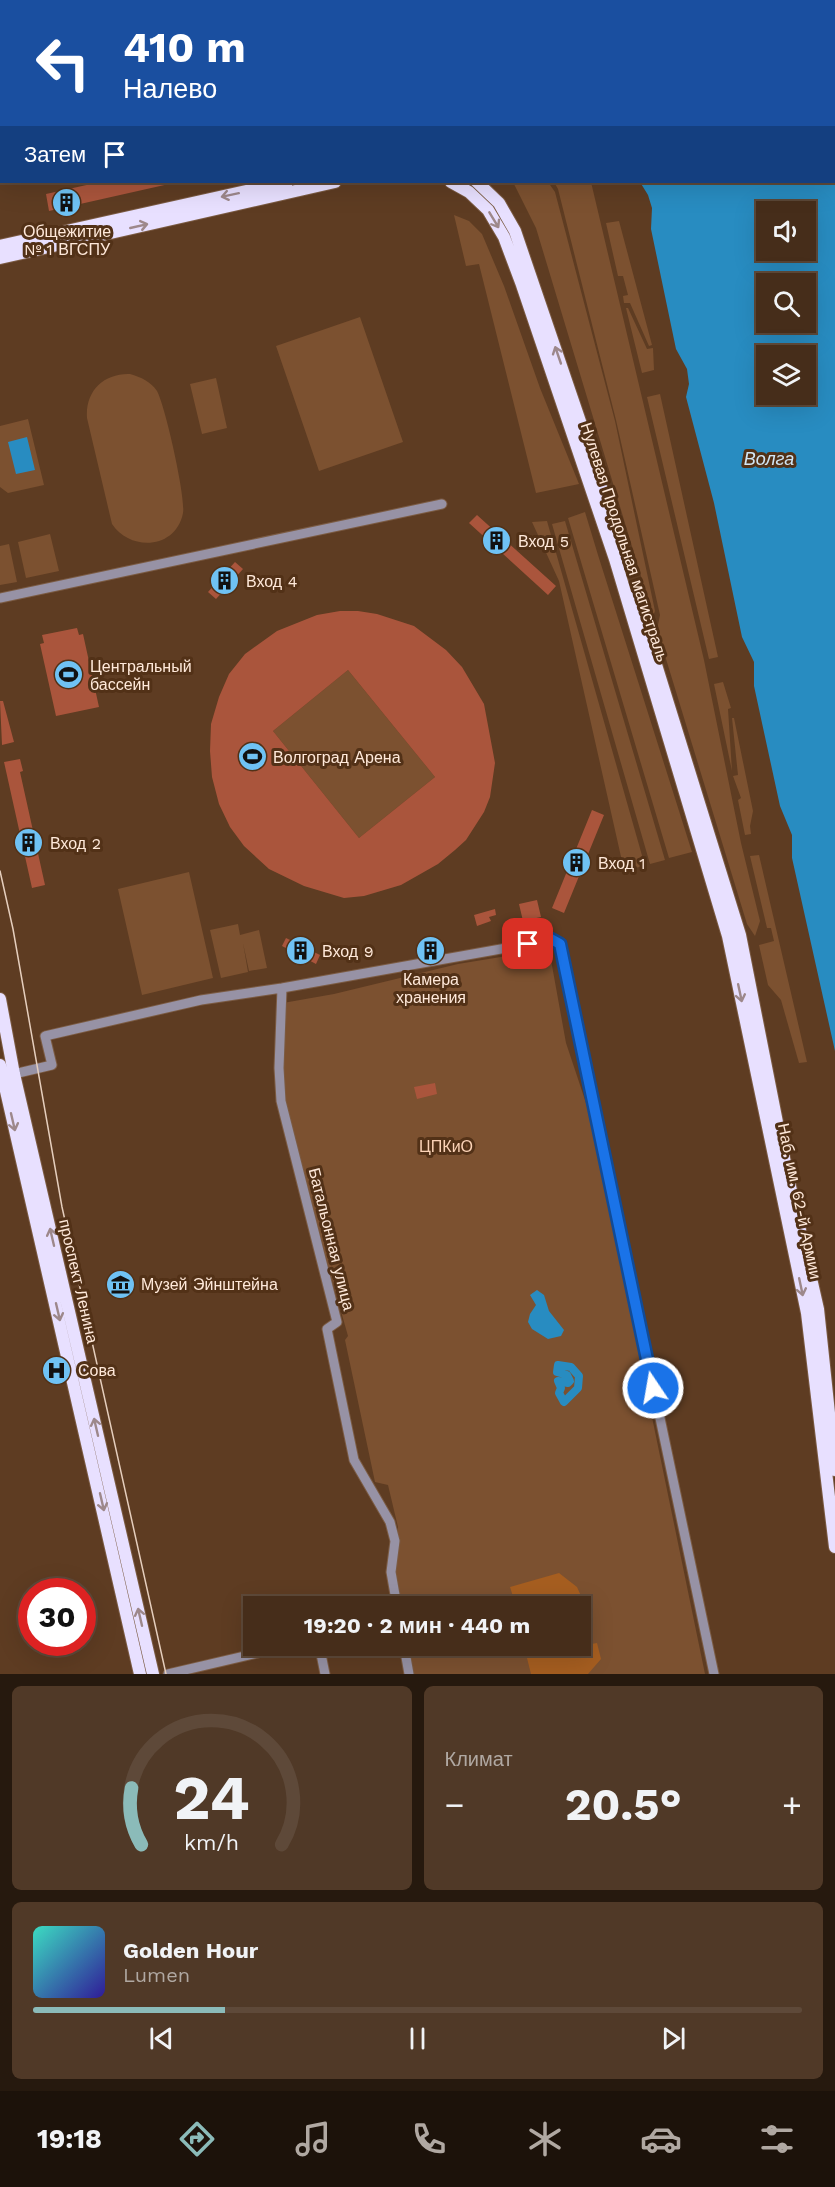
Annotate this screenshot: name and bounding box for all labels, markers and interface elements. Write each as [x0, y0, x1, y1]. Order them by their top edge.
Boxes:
text: 410 m [123, 23, 246, 72]
icon: left [24, 24, 102, 102]
text: Налево [123, 73, 217, 105]
icon: arrive [98, 138, 131, 171]
text: Затем [24, 142, 86, 167]
building icon: Общежитие № 1 ВГСПУ [51, 187, 83, 219]
one-way arrow [220, 189, 239, 201]
map controls [756, 201, 816, 405]
button: sound [756, 201, 816, 261]
one-way arrow [488, 211, 500, 228]
one-way arrow [129, 220, 148, 232]
place label: Общежитие № 1 ВГСПУ [23, 222, 111, 259]
button: search [756, 273, 816, 333]
button: layers [756, 345, 816, 405]
one-way arrow [552, 346, 563, 365]
street label: Нулевая Продольная магистраль [577, 420, 672, 664]
water label: Волга [744, 448, 794, 469]
building icon: Вход 5 [481, 525, 513, 557]
place label: Вход 5 [518, 532, 569, 551]
building icon: Вход 4 [209, 565, 241, 597]
place label: Вход 4 [246, 572, 298, 591]
place label: Центральный бассейн [90, 657, 192, 694]
sports icon: Центральный бассейн [53, 659, 85, 691]
sports icon: Волгоград Арена [236, 741, 268, 773]
place label: Волгоград Арена [273, 748, 401, 767]
building icon: Вход 2 [13, 827, 45, 859]
place label: Вход 2 [50, 834, 101, 853]
building icon: Вход 1 [561, 847, 593, 879]
place label: Вход 1 [598, 854, 646, 873]
pin [502, 918, 553, 969]
icon: arrive [511, 927, 544, 960]
building icon: Вход 9 [285, 935, 317, 967]
building icon: Камера хранения [415, 935, 447, 967]
place label: Вход 9 [322, 942, 374, 961]
place label: Камера хранения [396, 970, 466, 1007]
one-way arrow [735, 983, 746, 1002]
one-way arrow [8, 1112, 20, 1131]
street label: Наб. им. 62-й Армии [774, 1122, 825, 1281]
park label: ЦПКиО [419, 1137, 473, 1156]
street label: Батальонная улица [305, 1166, 358, 1313]
street label: проспект Ленина [55, 1217, 102, 1345]
one-way arrow [45, 1228, 57, 1247]
museum icon: Музей Эйнштейна [104, 1268, 136, 1300]
place label: Музей Эйнштейна [141, 1275, 278, 1294]
one-way arrow [796, 1276, 807, 1296]
one-way arrow [52, 1302, 64, 1321]
hospital icon: Сова [41, 1354, 73, 1386]
position arrow [621, 1356, 685, 1420]
place label: Сова [78, 1361, 116, 1380]
one-way arrow [89, 1418, 101, 1437]
one-way arrow [97, 1491, 108, 1511]
speed limit sign: 30 [18, 1578, 96, 1656]
one-way arrow [133, 1608, 145, 1627]
text: 19:20 · 2 мин · 440 m [304, 1613, 530, 1638]
text: Климат [445, 1747, 513, 1771]
text: 24 [173, 1761, 250, 1834]
text: 20.5° [565, 1778, 682, 1831]
text: − [445, 1785, 464, 1824]
text: + [782, 1785, 802, 1824]
text: km/h [184, 1830, 239, 1855]
text: Golden Hour [123, 1938, 258, 1963]
text: Lumen [123, 1963, 190, 1987]
icon: previous [145, 2022, 178, 2055]
icon: pause [401, 2022, 434, 2055]
icon: next [657, 2022, 690, 2055]
icon: directions [176, 2118, 218, 2160]
icon: music [292, 2118, 334, 2160]
icon: phone [408, 2118, 450, 2160]
icon: climate [524, 2118, 566, 2160]
icon: car [640, 2118, 682, 2160]
icon: filters [756, 2118, 798, 2160]
text: 19:18 [37, 2123, 102, 2155]

